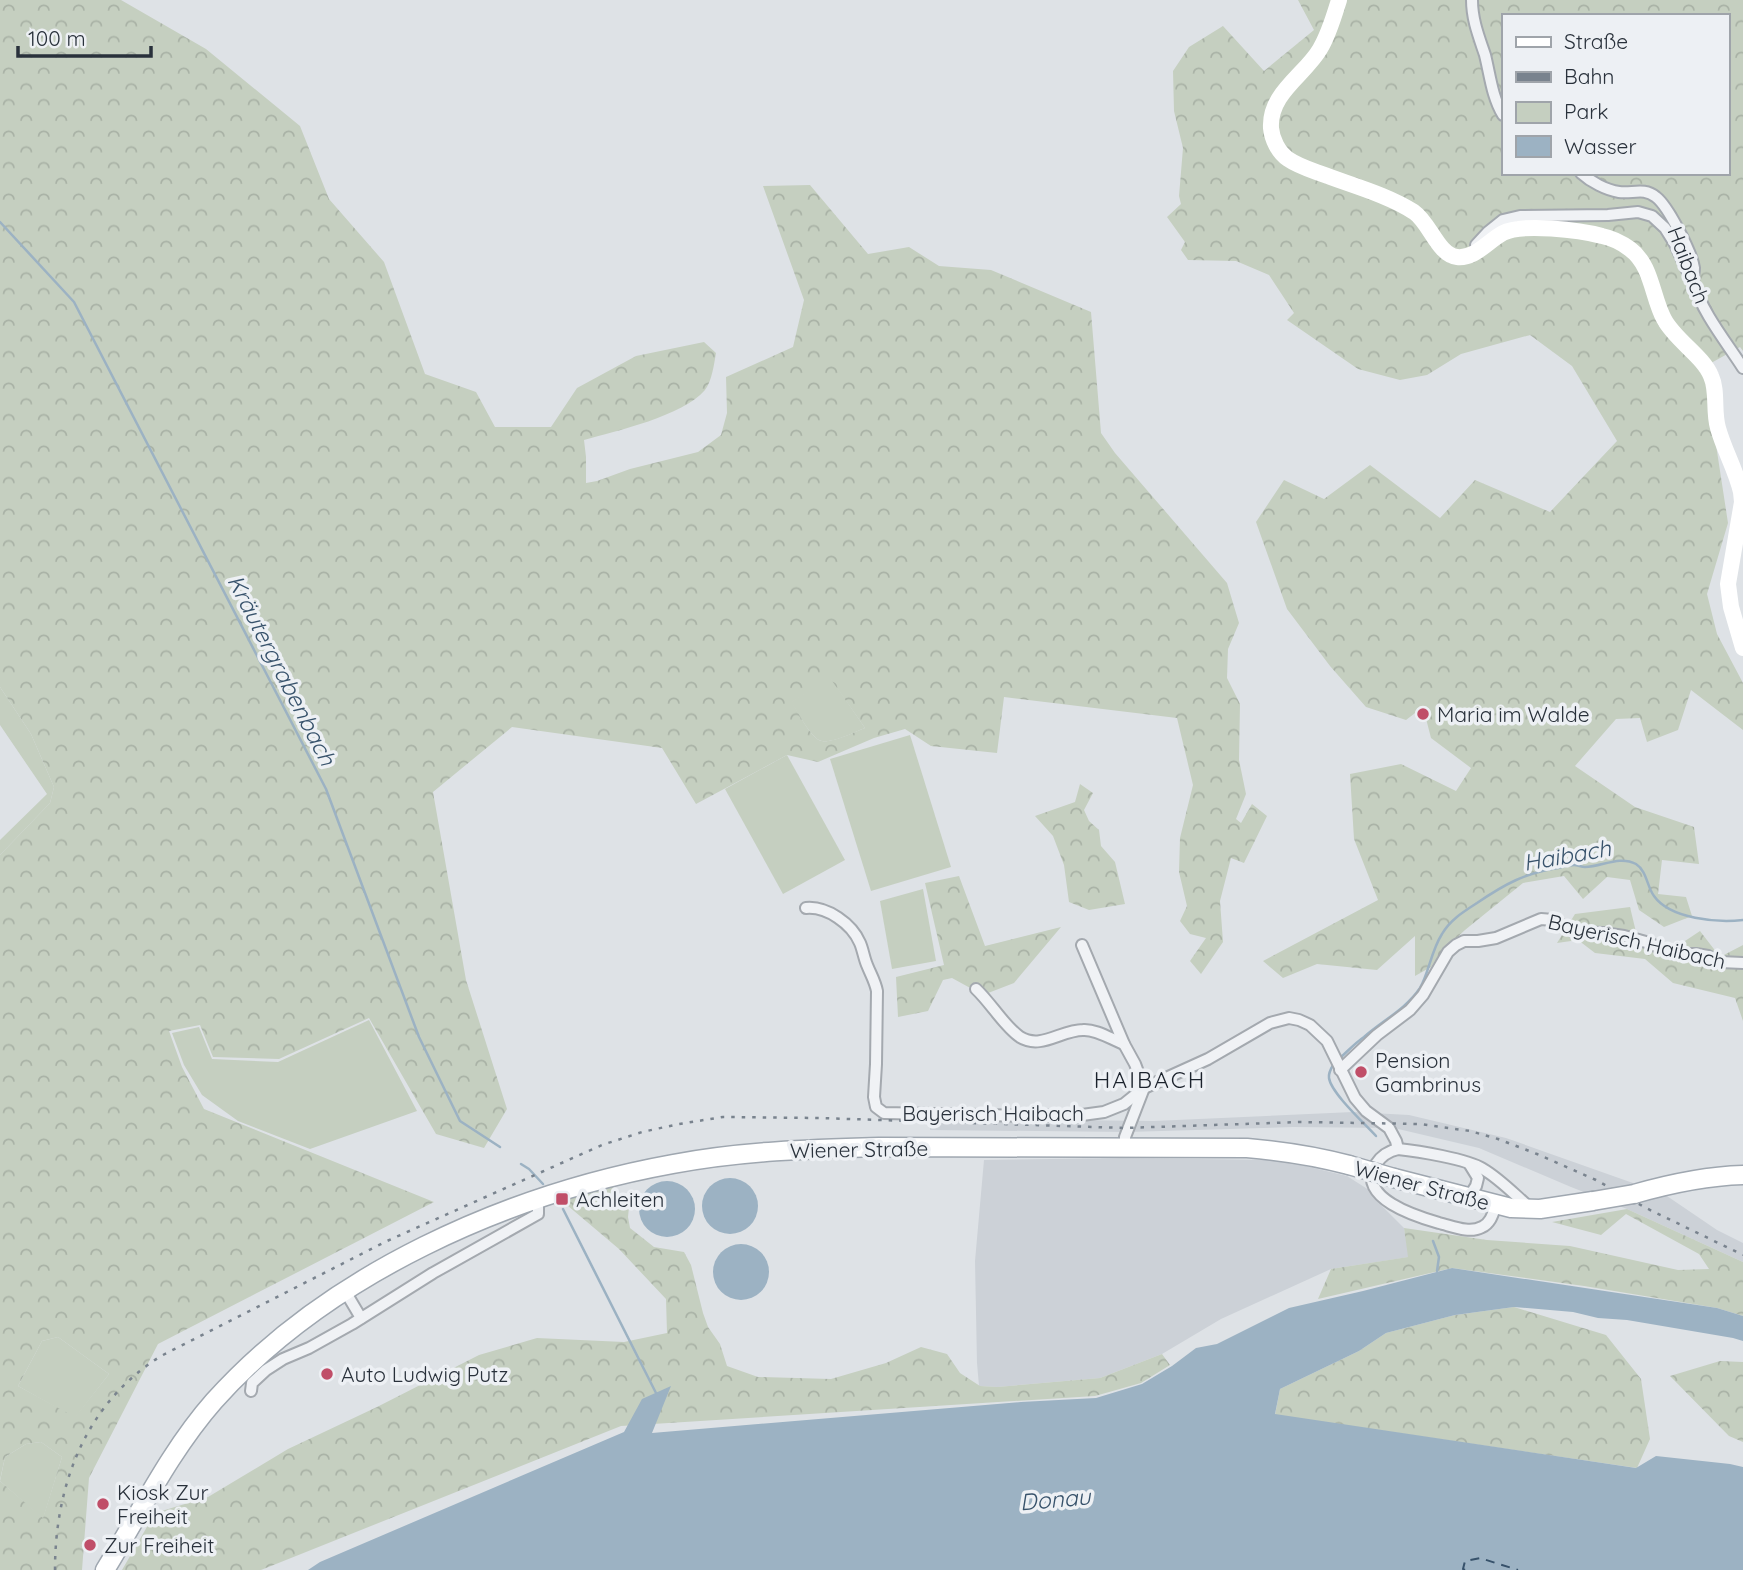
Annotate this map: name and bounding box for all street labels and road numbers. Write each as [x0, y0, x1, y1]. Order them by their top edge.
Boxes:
street label: Haibach [1662, 223, 1716, 307]
street label: Bayerisch Haibach [1546, 908, 1728, 974]
street label: Bayerisch Haibach [902, 1100, 1084, 1126]
street label: Wiener Straße [790, 1135, 928, 1163]
street label: Wiener Straße [1352, 1155, 1492, 1215]

